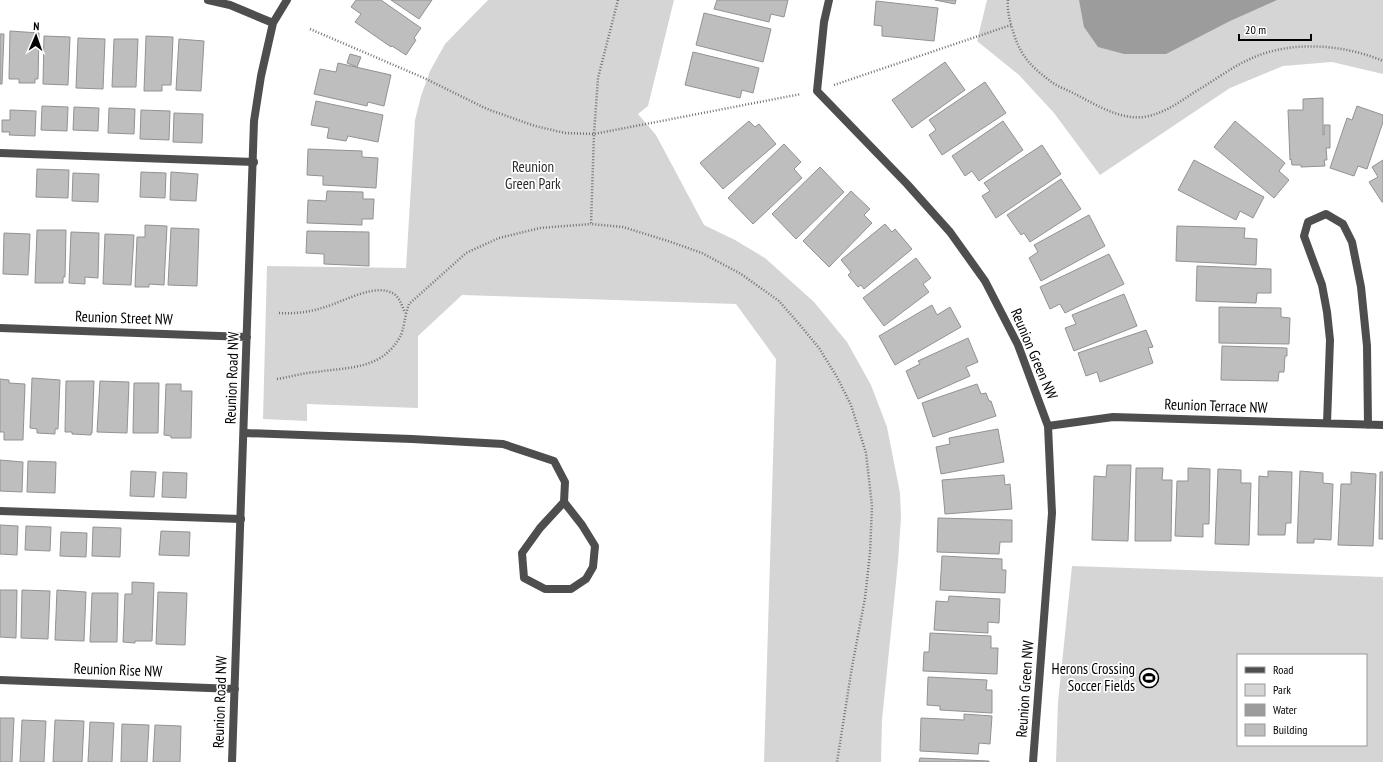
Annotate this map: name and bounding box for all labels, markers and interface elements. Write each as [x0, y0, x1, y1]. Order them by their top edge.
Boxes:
north arrow [16, 16, 56, 56]
scale bar [1239, 16, 1311, 42]
text: N [33, 19, 40, 33]
text: 20 m [1245, 22, 1266, 37]
park label: Reunion Green Park [505, 157, 561, 193]
street label: Reunion Green NW [1007, 305, 1062, 402]
street label: Reunion Street NW [75, 306, 173, 329]
street label: Reunion Road NW [220, 332, 243, 424]
street label: Reunion Terrace NW [1164, 394, 1268, 417]
street label: Reunion Green NW [1012, 640, 1037, 738]
legend [1237, 654, 1367, 746]
street label: Reunion Road NW [208, 656, 231, 748]
street label: Reunion Rise NW [73, 658, 163, 681]
place label: Herons Crossing Soccer Fields [1052, 659, 1135, 695]
text: Road [1273, 662, 1293, 677]
sports icon: Herons Crossing Soccer Fields [1138, 667, 1160, 689]
text: Park [1273, 682, 1291, 697]
text: Water [1273, 702, 1298, 717]
text: Building [1273, 722, 1308, 737]

